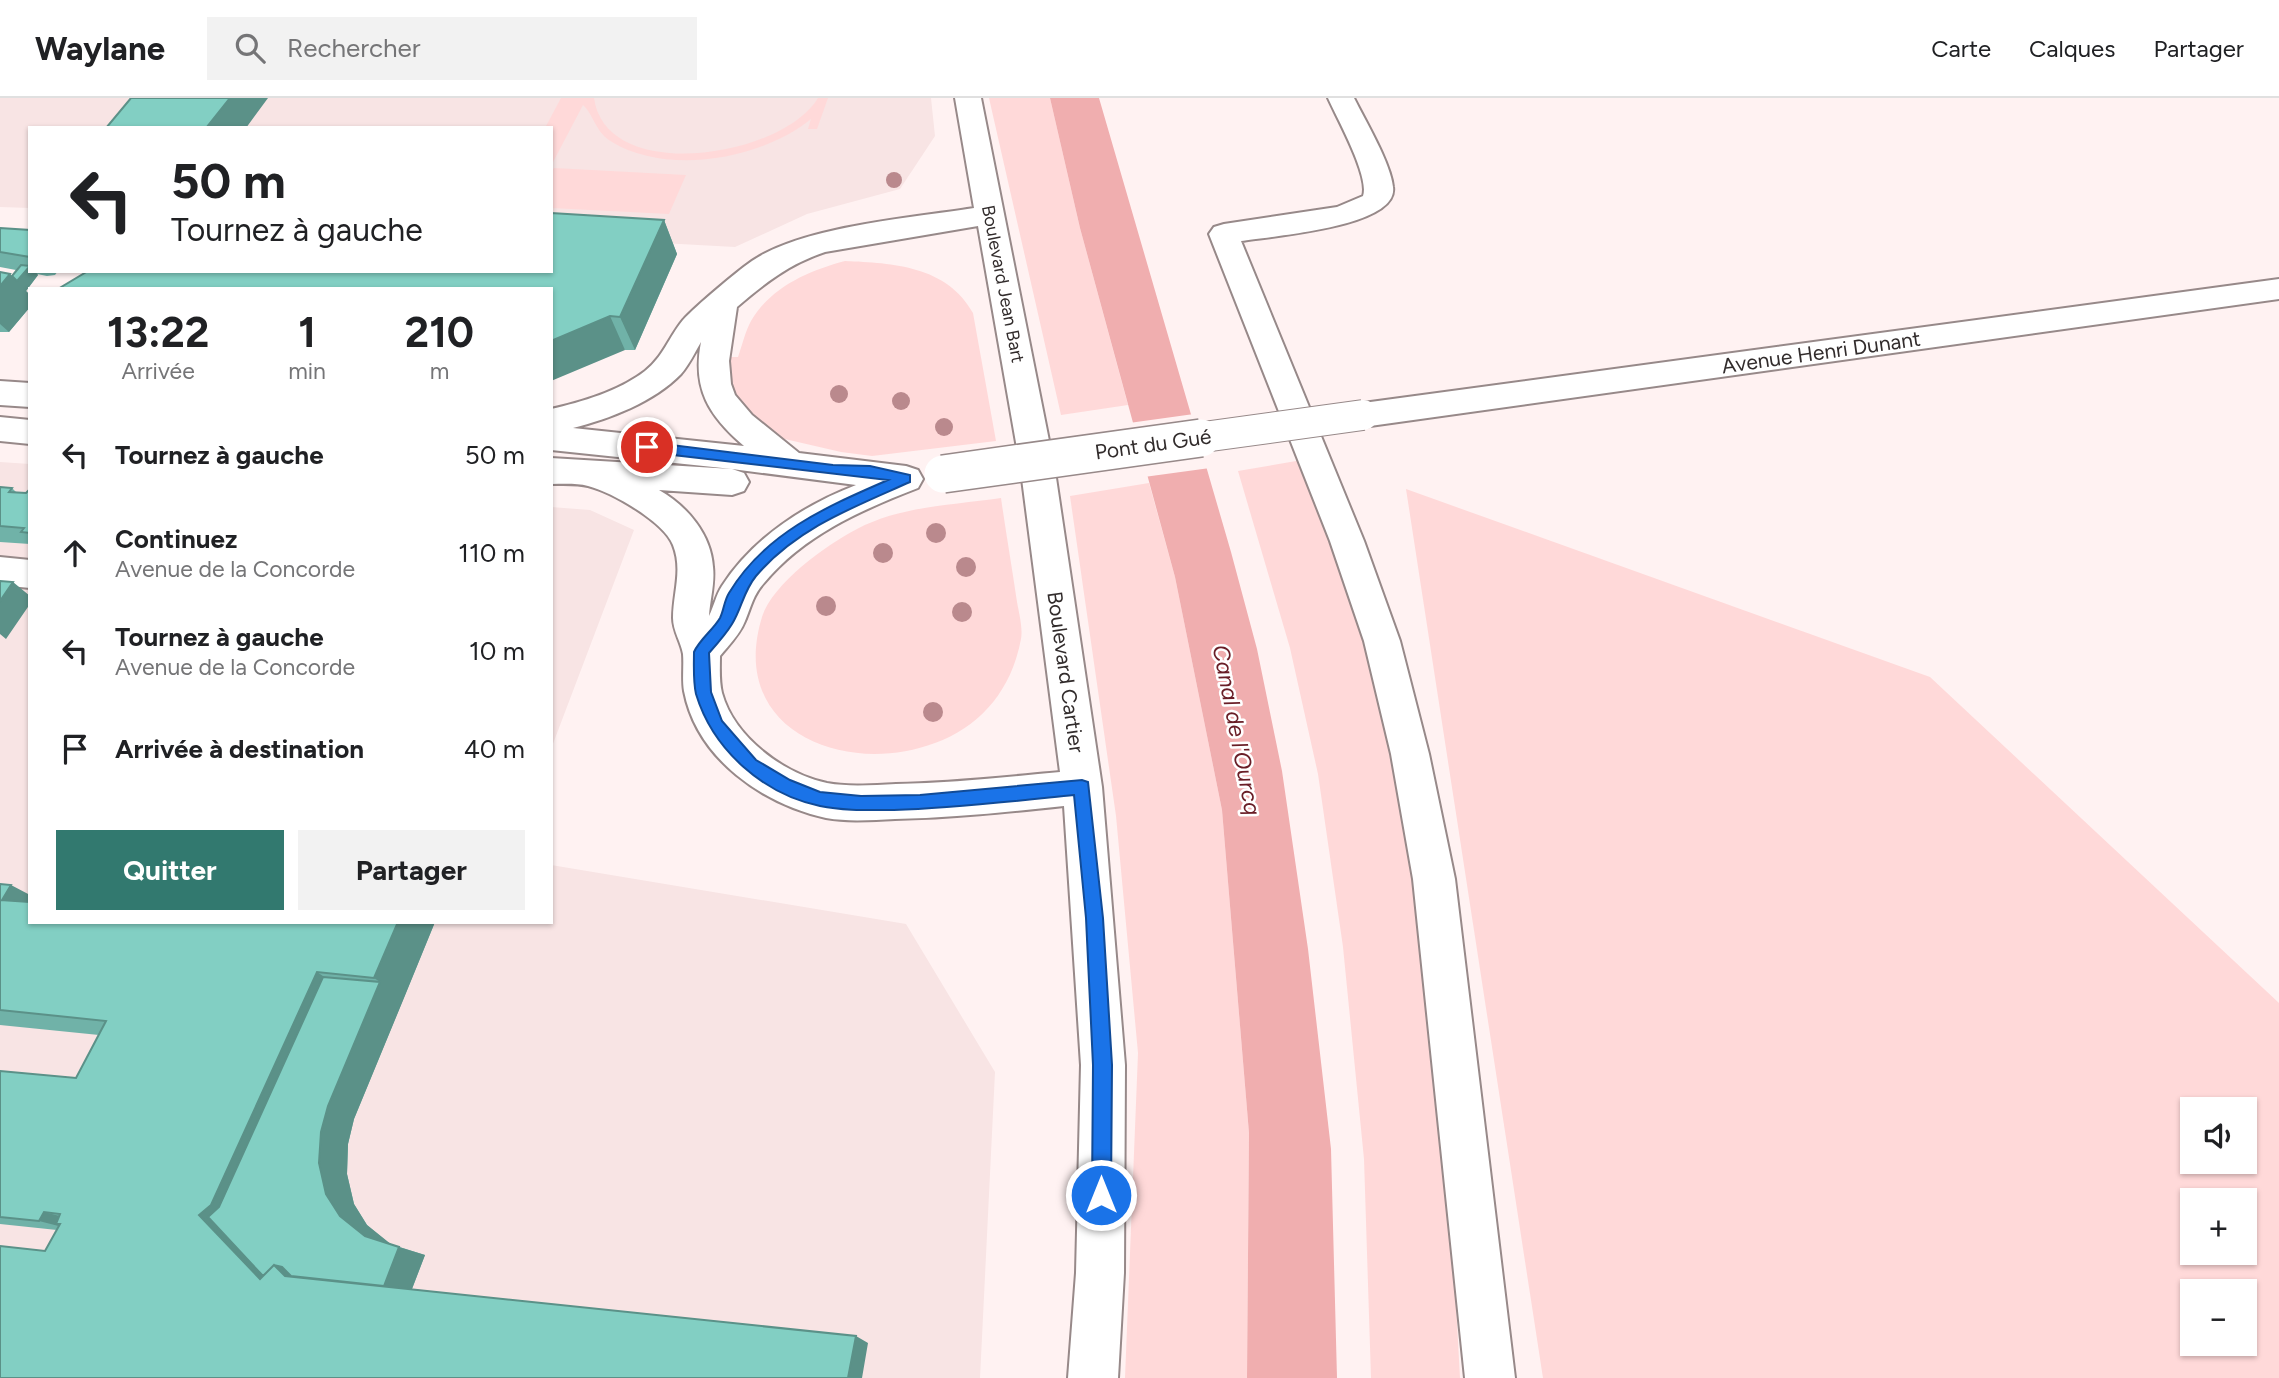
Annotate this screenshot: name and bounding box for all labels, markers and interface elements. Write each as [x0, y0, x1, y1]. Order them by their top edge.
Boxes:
search box [207, 17, 697, 80]
text: Waylane [35, 29, 165, 68]
icon: search [231, 29, 269, 67]
text: Rechercher [287, 32, 421, 64]
text: Carte [1931, 34, 1991, 63]
text: Calques [2029, 34, 2115, 63]
text: Partager [2153, 34, 2244, 63]
text: 50 m [171, 151, 286, 210]
icon: left [56, 154, 147, 245]
street label: Boulevard Jean Bart [977, 203, 1029, 365]
text: Tournez à gauche [171, 211, 423, 249]
text: 13:22 [107, 307, 209, 358]
text: 1 [298, 307, 316, 358]
text: 210 [405, 307, 474, 358]
street label: Avenue Henri Dunant [1720, 326, 1922, 378]
text: Arrivée [121, 357, 195, 385]
text: min [288, 357, 326, 385]
text: m [430, 357, 449, 385]
pin [617, 417, 677, 477]
street label: Pont du Gué [1093, 423, 1213, 465]
icon: arrive [628, 428, 666, 466]
icon: left [56, 436, 94, 474]
text: Tournez à gauche [115, 439, 324, 471]
text: 50 m [465, 439, 525, 471]
text: Continuez [115, 523, 237, 555]
icon: ahead [56, 534, 94, 572]
text: 110 m [458, 537, 525, 569]
text: Avenue de la Concorde [115, 555, 355, 583]
street label: Boulevard Cartier [1042, 590, 1090, 754]
text: Tournez à gauche [115, 621, 324, 653]
icon: left [56, 632, 94, 670]
text: 10 m [469, 635, 525, 667]
water label: Canal de l'Ourcq [1207, 642, 1267, 818]
text: Avenue de la Concorde [115, 653, 355, 681]
icon: arrive [56, 730, 94, 768]
text: Arrivée à destination [115, 733, 364, 765]
text: 40 m [464, 733, 525, 765]
button: Quitter [56, 830, 284, 910]
button: Partager [298, 830, 525, 910]
map controls [2180, 1097, 2257, 1356]
button: sound [2180, 1097, 2257, 1174]
position arrow [1064, 1158, 1138, 1232]
button: + [2180, 1188, 2257, 1265]
button: − [2180, 1279, 2257, 1356]

